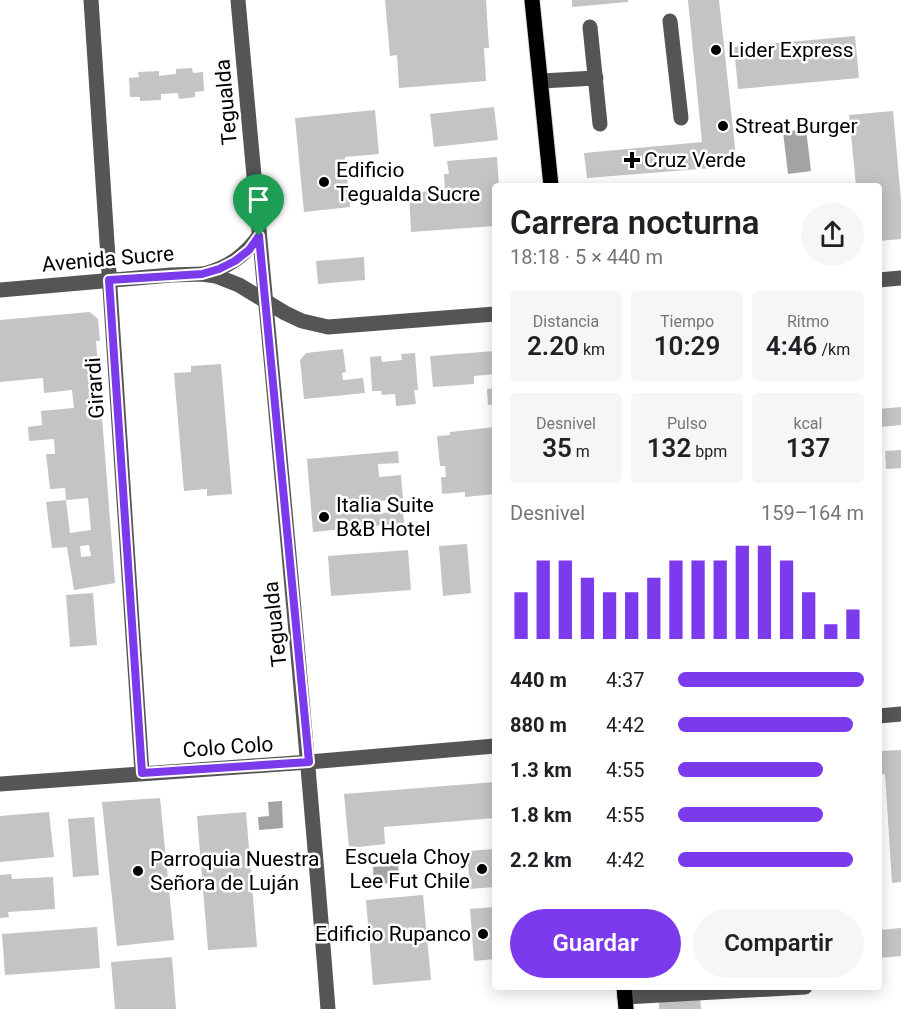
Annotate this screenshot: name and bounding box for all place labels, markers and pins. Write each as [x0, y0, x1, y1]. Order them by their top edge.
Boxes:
place label: Lider Express [728, 38, 854, 62]
marker: Lider Express [709, 43, 723, 57]
place label: Streat Burger [735, 114, 858, 138]
marker: Streat Burger [716, 119, 730, 133]
place label: Cruz Verde [644, 148, 746, 172]
marker: Cruz Verde [625, 153, 639, 167]
place label: Edificio Tegualda Sucre [336, 158, 480, 206]
pin [233, 174, 284, 236]
marker: Edificio Tegualda Sucre [317, 175, 331, 189]
place label: Italia Suite B&B Hotel [336, 493, 434, 541]
marker: Italia Suite B&B Hotel [317, 510, 331, 524]
place label: Escuela Choy Lee Fut Chile [345, 845, 470, 893]
place label: Parroquia Nuestra Señora de Luján [150, 847, 319, 895]
marker: Escuela Choy Lee Fut Chile [475, 862, 489, 876]
marker: Parroquia Nuestra Señora de Luján [131, 864, 145, 878]
place label: Edificio Rupanco [315, 922, 471, 946]
marker: Edificio Rupanco [476, 927, 490, 941]

